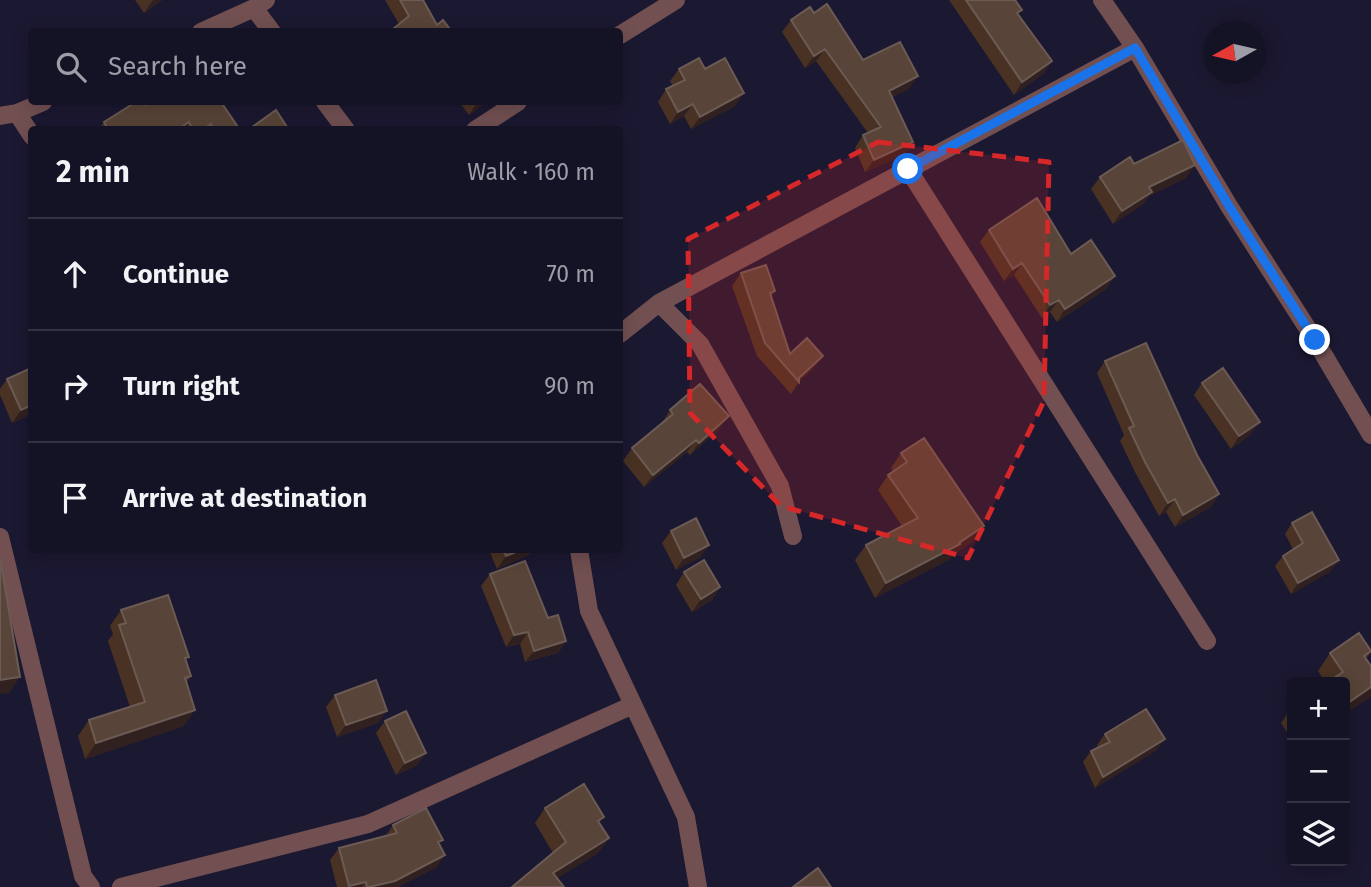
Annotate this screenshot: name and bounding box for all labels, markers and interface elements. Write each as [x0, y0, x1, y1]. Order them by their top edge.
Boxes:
north arrow [1203, 21, 1266, 84]
search box [28, 28, 623, 105]
icon: search [52, 48, 90, 86]
text: Search here [108, 51, 247, 82]
route start [892, 153, 923, 184]
text: 2 min [56, 154, 130, 190]
text: Walk · 160 m [467, 158, 595, 186]
icon: ahead [56, 255, 94, 293]
text: Continue [123, 259, 229, 290]
text: 70 m [546, 260, 595, 288]
route end [1299, 324, 1330, 355]
icon: right [56, 367, 94, 405]
text: Turn right [123, 371, 240, 402]
text: 90 m [544, 372, 595, 400]
icon: arrive [56, 479, 94, 517]
text: Arrive at destination [123, 483, 367, 514]
map controls [1287, 677, 1350, 866]
button: + [1287, 677, 1350, 740]
button: − [1287, 740, 1350, 803]
button: layers [1287, 803, 1350, 866]

